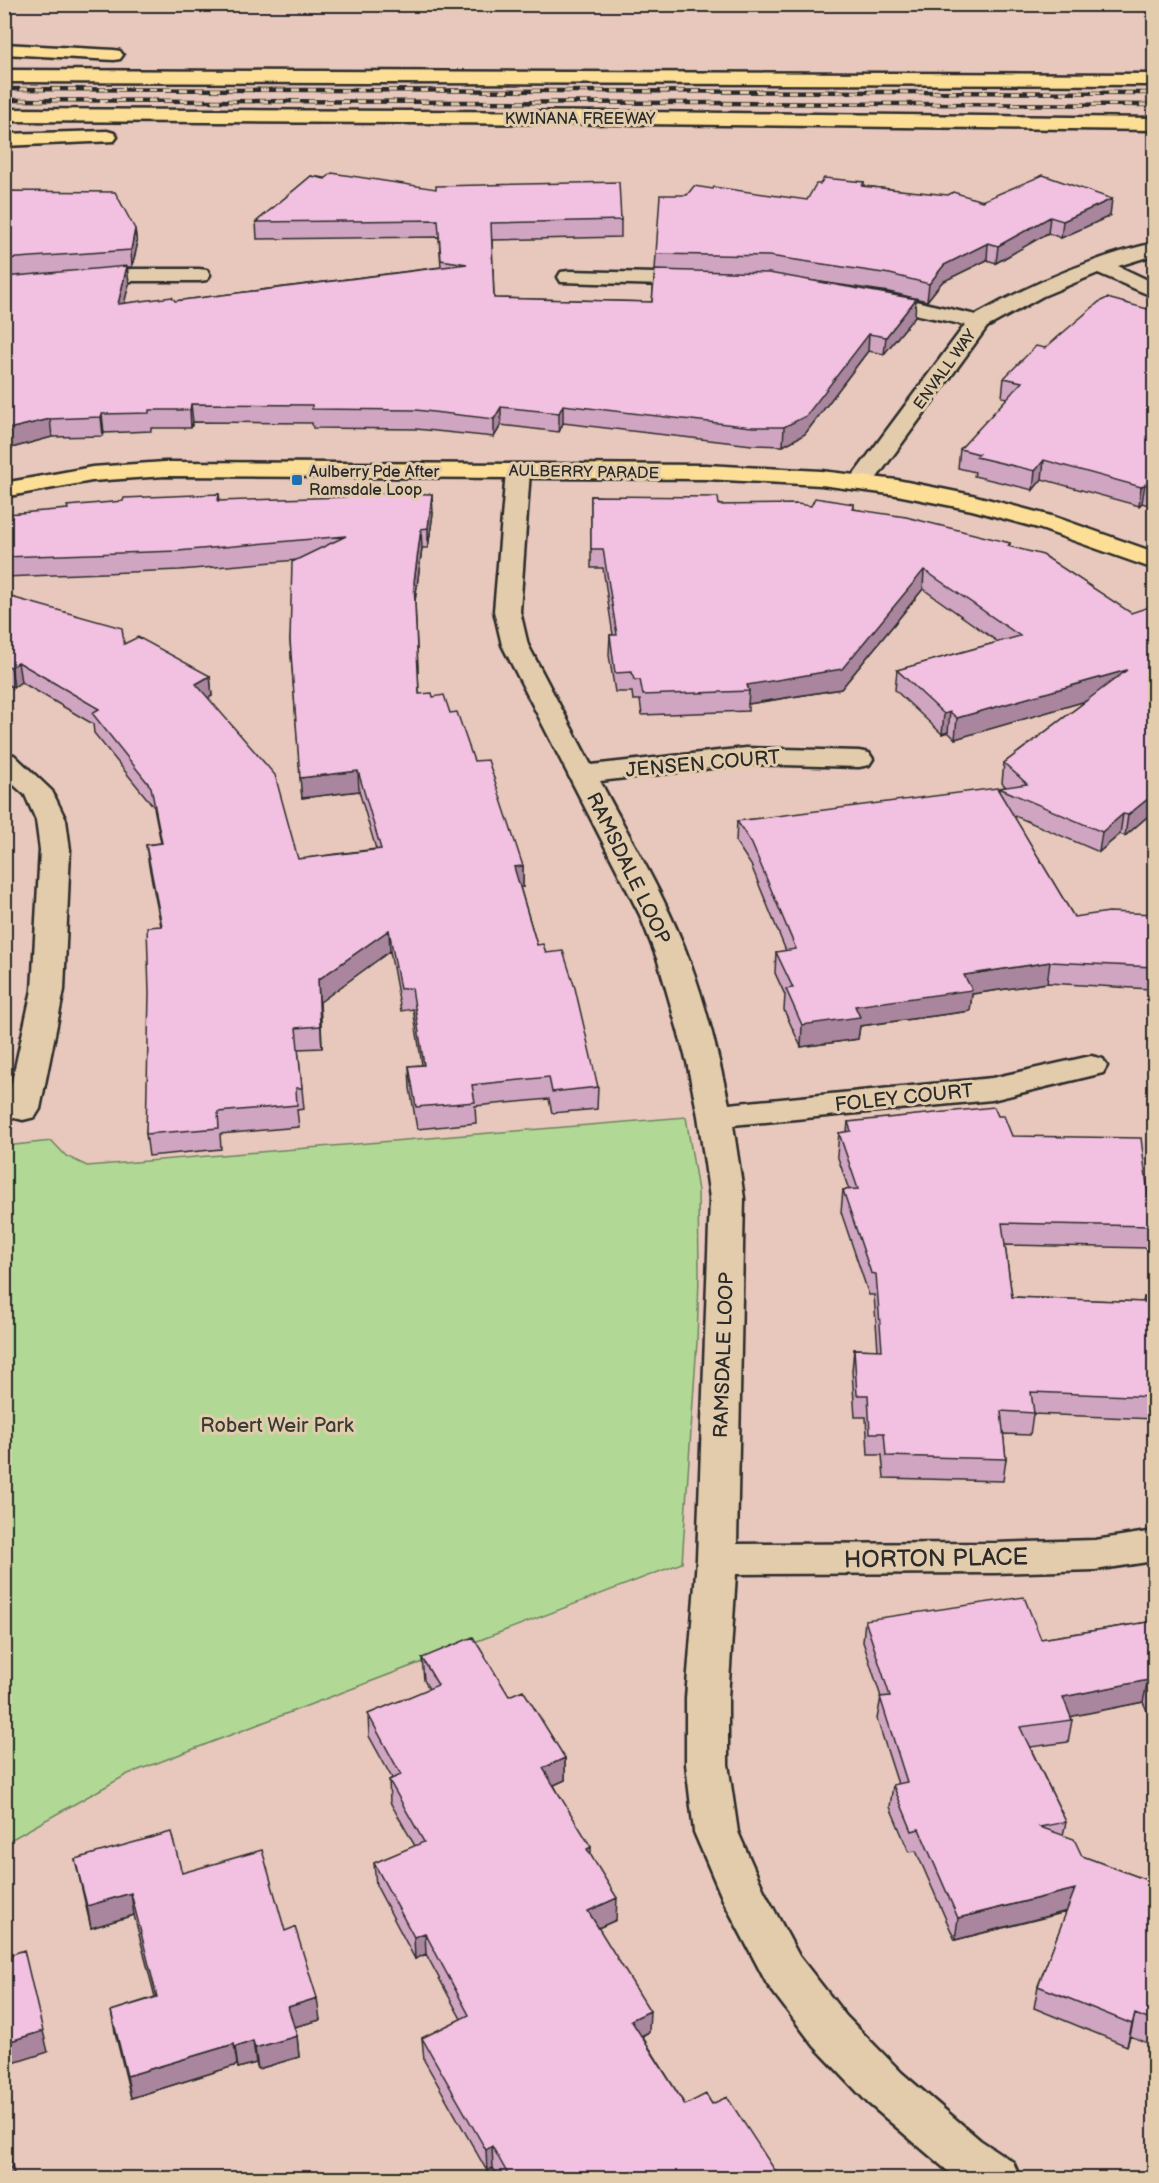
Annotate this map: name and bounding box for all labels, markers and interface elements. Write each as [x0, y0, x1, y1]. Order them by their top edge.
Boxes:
street label: KWINANA FREEWAY [505, 110, 656, 129]
street label: ENVALL WAY [910, 326, 981, 413]
street label: AULBERRY PARADE [509, 462, 659, 483]
place label: Aulberry Pde After Ramsdale Loop [309, 463, 439, 500]
marker: Aulberry Pde After Ramsdale Loop [290, 473, 304, 487]
street label: JENSEN COURT [625, 745, 781, 783]
street label: RAMSDALE LOOP [581, 789, 675, 949]
street label: FOLEY COURT [834, 1079, 975, 1117]
street label: RAMSDALE LOOP [709, 1271, 739, 1438]
park label: Robert Weir Park [200, 1414, 354, 1438]
street label: HORTON PLACE [844, 1542, 1028, 1575]

